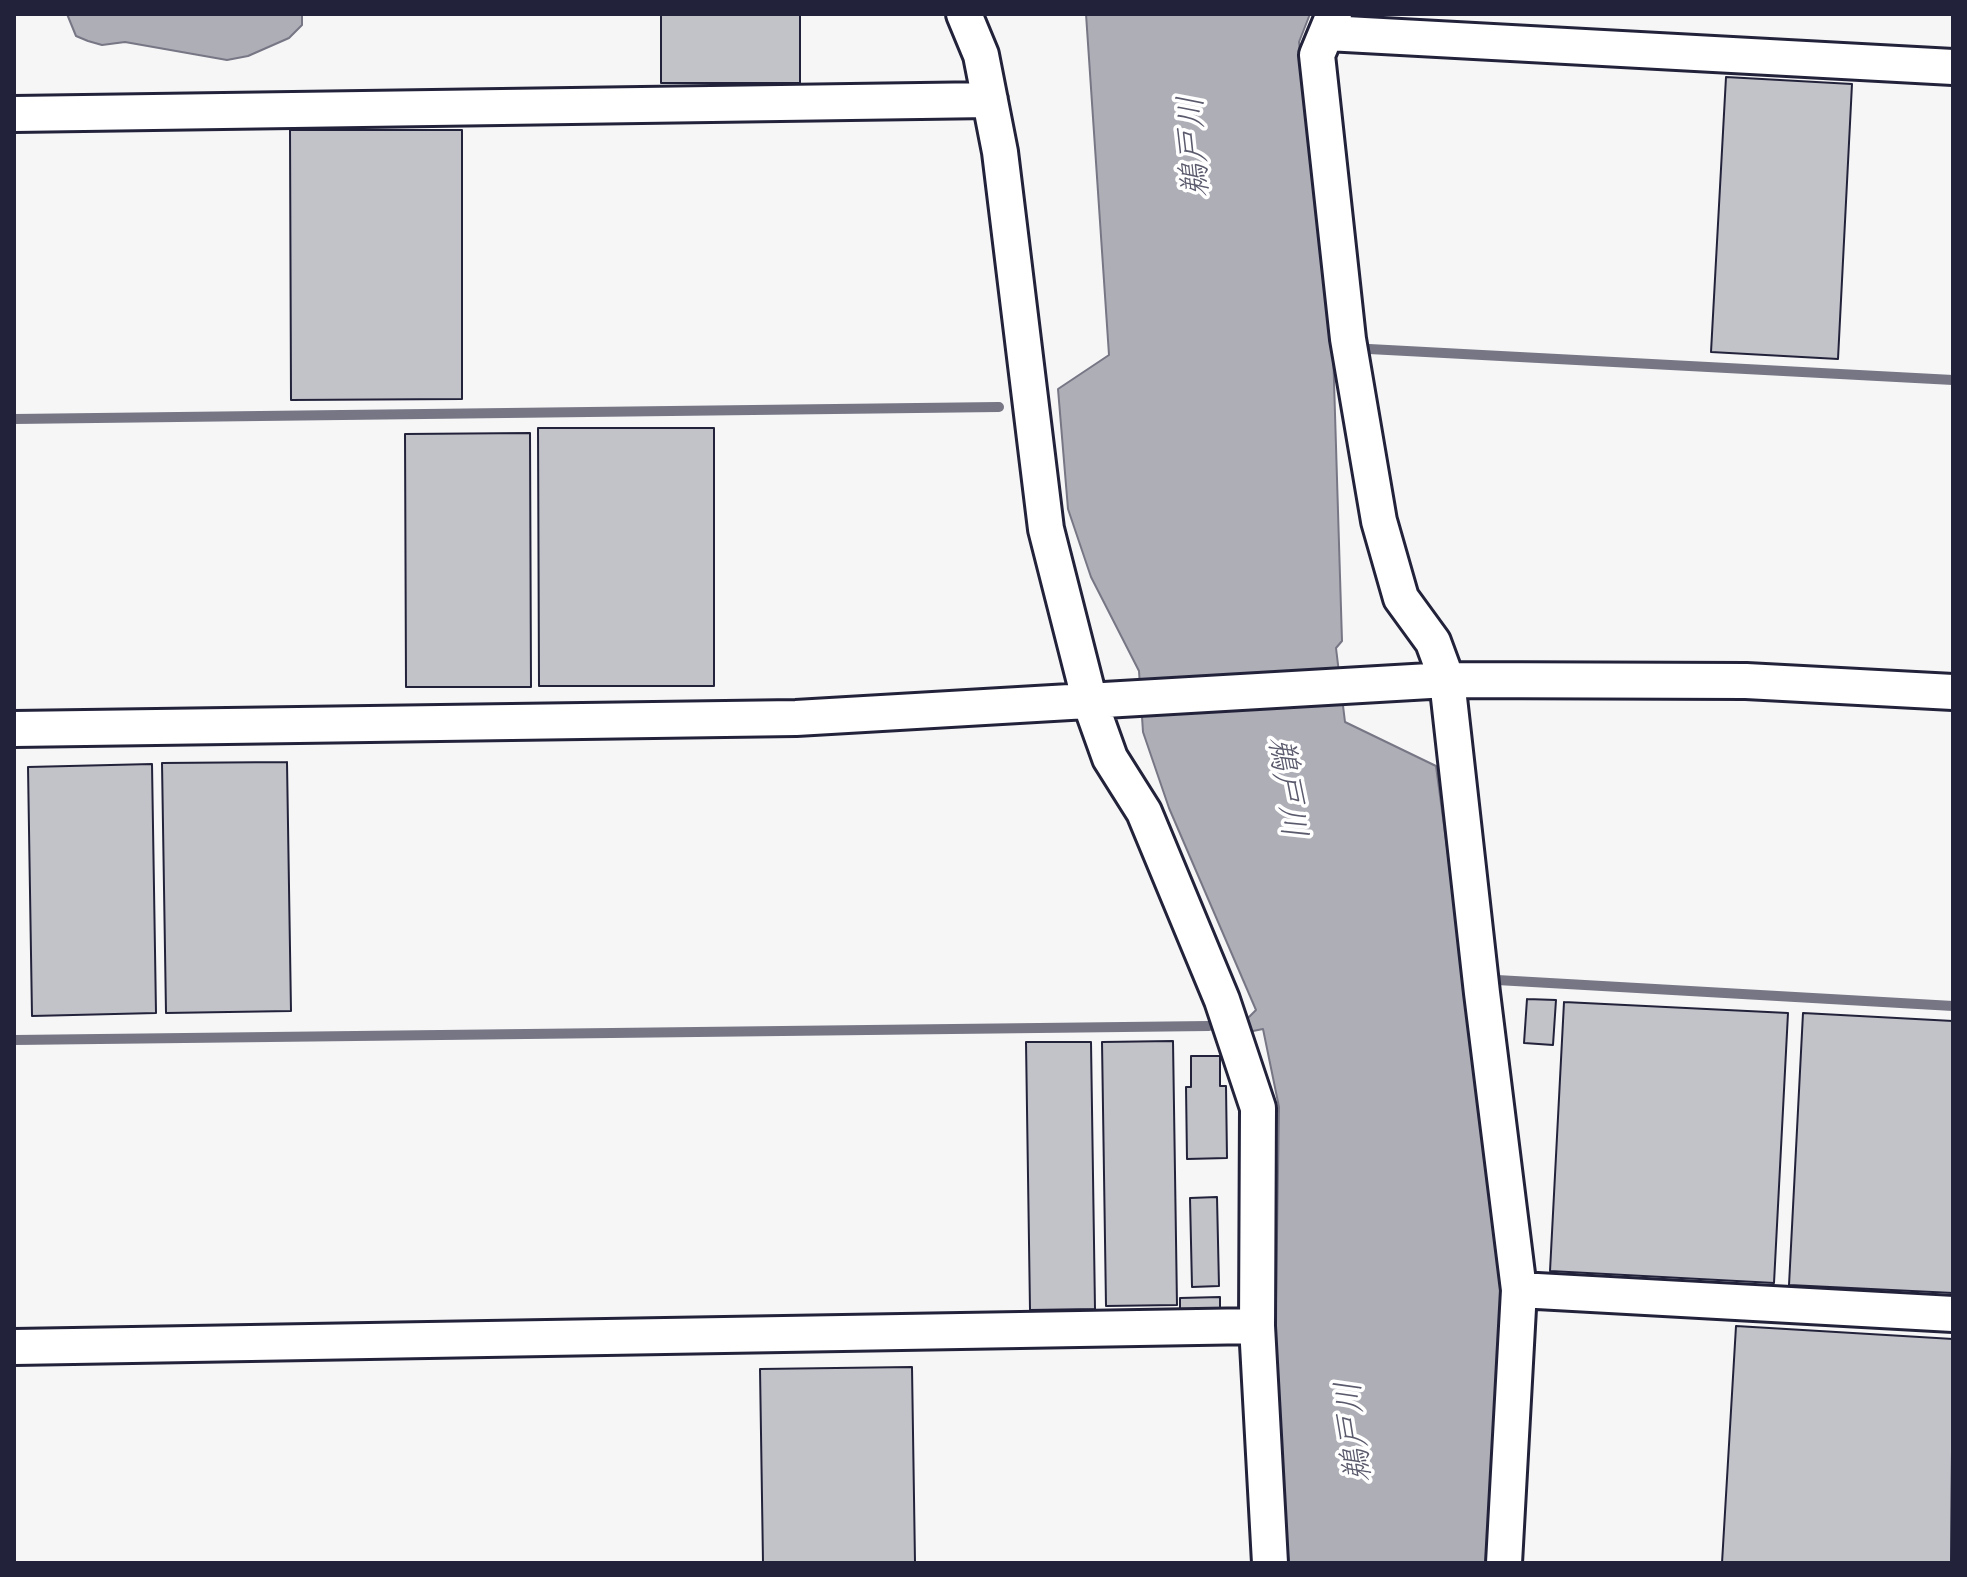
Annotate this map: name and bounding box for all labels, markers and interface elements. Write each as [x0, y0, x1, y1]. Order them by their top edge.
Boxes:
water label: 鵜戸川 [1175, 94, 1221, 198]
water label: 鵜戸川 [1256, 735, 1310, 841]
water label: 鵜戸川 [1332, 1378, 1384, 1484]

